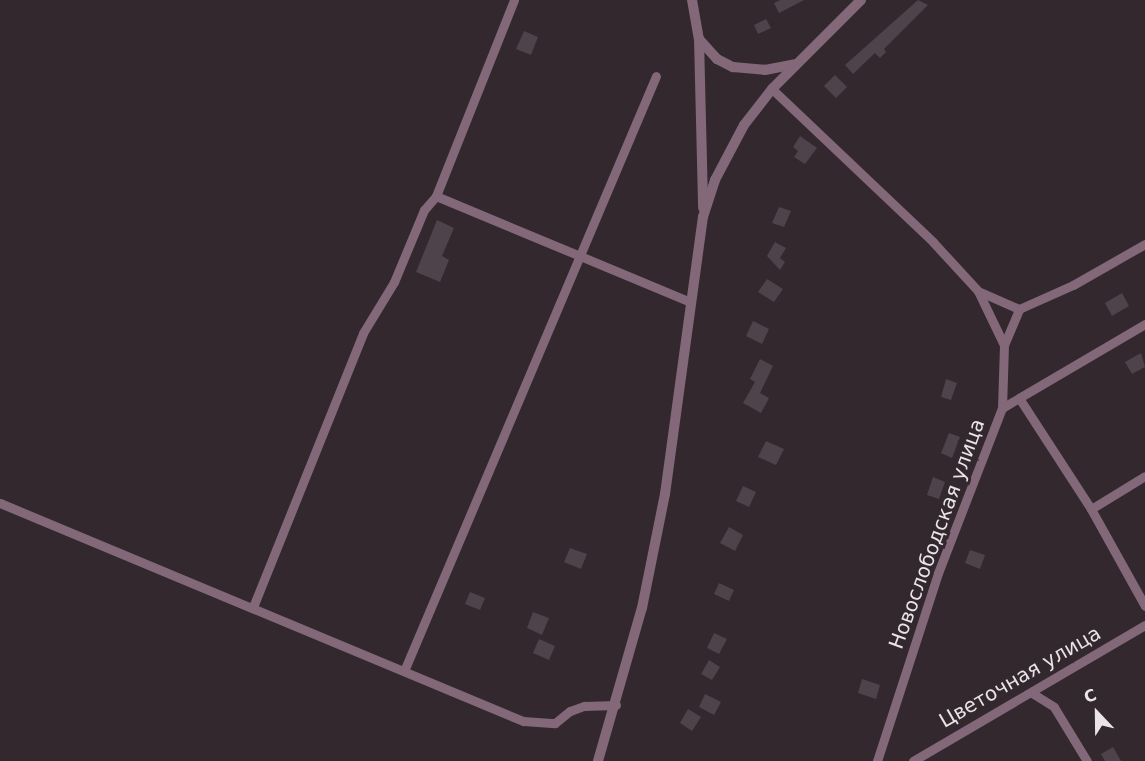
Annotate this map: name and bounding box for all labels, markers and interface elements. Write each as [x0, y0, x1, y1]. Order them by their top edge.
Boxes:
street label: Новослободская улица [884, 416, 990, 652]
street label: Цветочная улица [935, 621, 1105, 733]
north arrow [1067, 683, 1127, 743]
text: С [1081, 685, 1099, 707]

